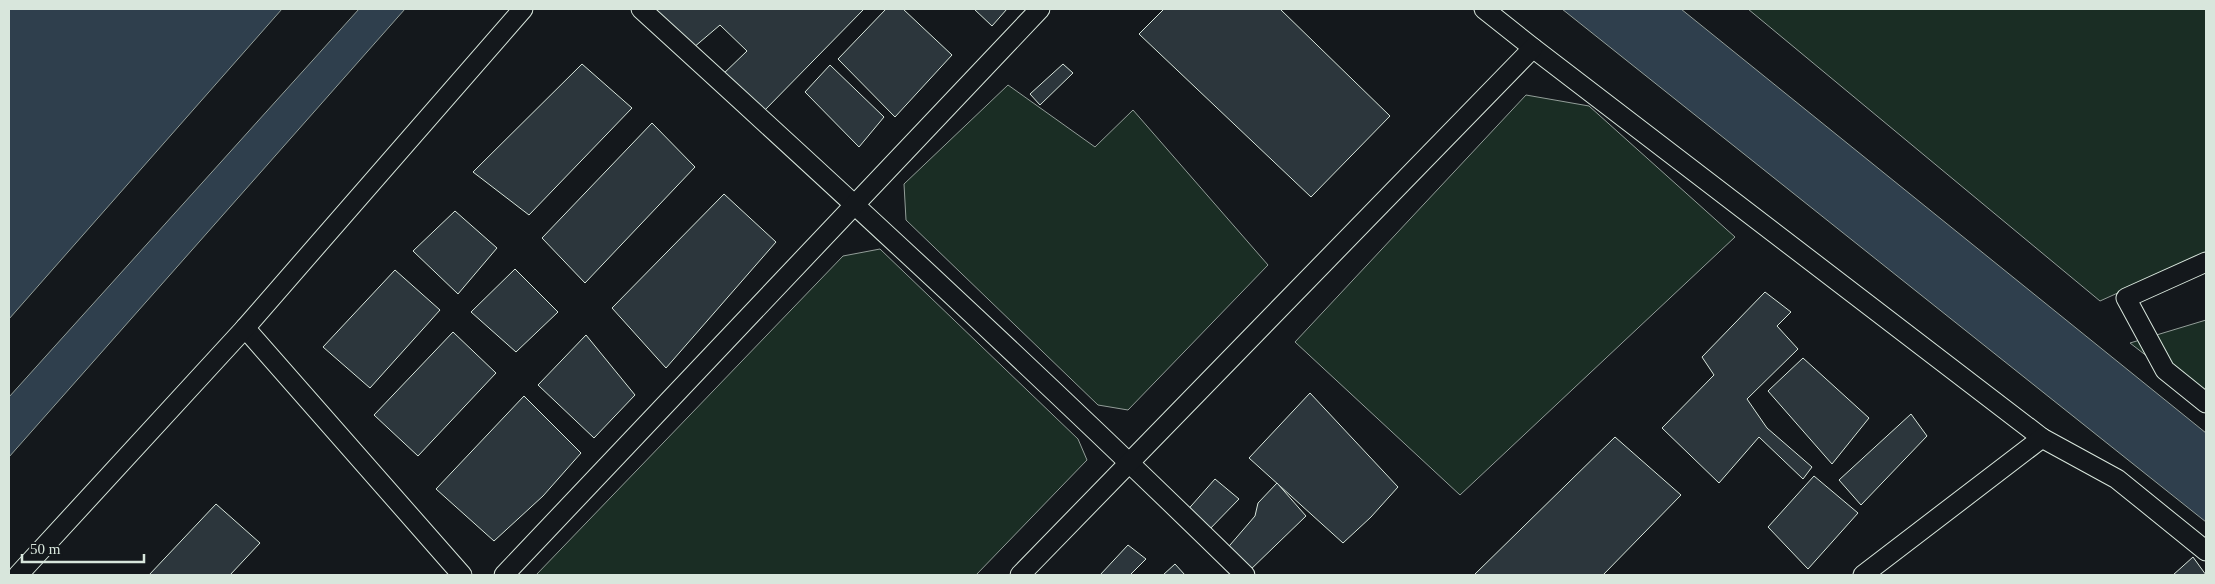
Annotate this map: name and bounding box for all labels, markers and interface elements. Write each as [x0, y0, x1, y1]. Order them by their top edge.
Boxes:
scale bar [22, 532, 145, 564]
text: 50 m [30, 541, 61, 557]

